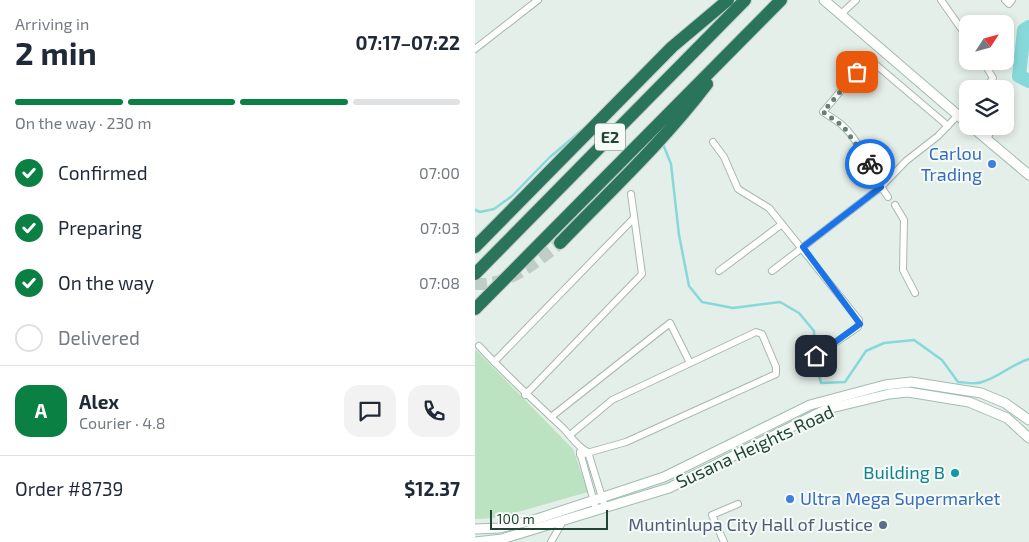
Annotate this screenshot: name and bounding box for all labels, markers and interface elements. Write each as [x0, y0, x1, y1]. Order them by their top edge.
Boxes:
text: Arriving in [15, 14, 89, 33]
north arrow [959, 15, 1014, 70]
map controls [959, 15, 1014, 135]
text: 07:17–07:22 [356, 31, 460, 54]
text: 2 min [15, 33, 97, 71]
pin [836, 51, 878, 93]
icon: bag [843, 58, 871, 86]
button: layers [959, 80, 1014, 135]
text: On the way · 230 m [15, 113, 152, 132]
road number: E2 [595, 124, 625, 150]
courier [845, 139, 895, 189]
place label: Carlou Trading [921, 142, 982, 185]
icon: bike [856, 150, 884, 178]
marker: Carlou Trading [986, 158, 998, 170]
icon: check [15, 159, 43, 187]
text: Confirmed [58, 161, 148, 184]
text: 07:00 [419, 163, 460, 182]
icon: check [15, 214, 43, 242]
text: Preparing [58, 216, 142, 239]
text: 07:03 [420, 218, 460, 237]
icon: check [15, 269, 43, 297]
text: On the way [58, 271, 154, 294]
text: 07:08 [419, 273, 460, 292]
text: Delivered [58, 326, 140, 349]
pin [795, 335, 837, 377]
icon: home [802, 342, 830, 370]
button: chat [344, 385, 396, 437]
button: phone [408, 385, 460, 437]
text: Alex [79, 390, 119, 413]
text: A [35, 399, 47, 422]
street label: Susana Heights Road [672, 400, 837, 492]
text: Courier · 4.8 [79, 413, 166, 432]
place label: Building B [863, 461, 945, 483]
marker: Building B [949, 467, 961, 479]
text: Order #8739 [15, 477, 123, 500]
text: $12.37 [404, 477, 460, 500]
place label: Ultra Mega Supermarket [800, 487, 1001, 509]
marker: Ultra Mega Supermarket [784, 493, 796, 505]
scale bar [490, 507, 607, 530]
text: 100 m [497, 510, 535, 527]
place label: Muntinlupa City Hall of Justice [628, 513, 873, 535]
marker: Muntinlupa City Hall of Justice [877, 519, 889, 531]

